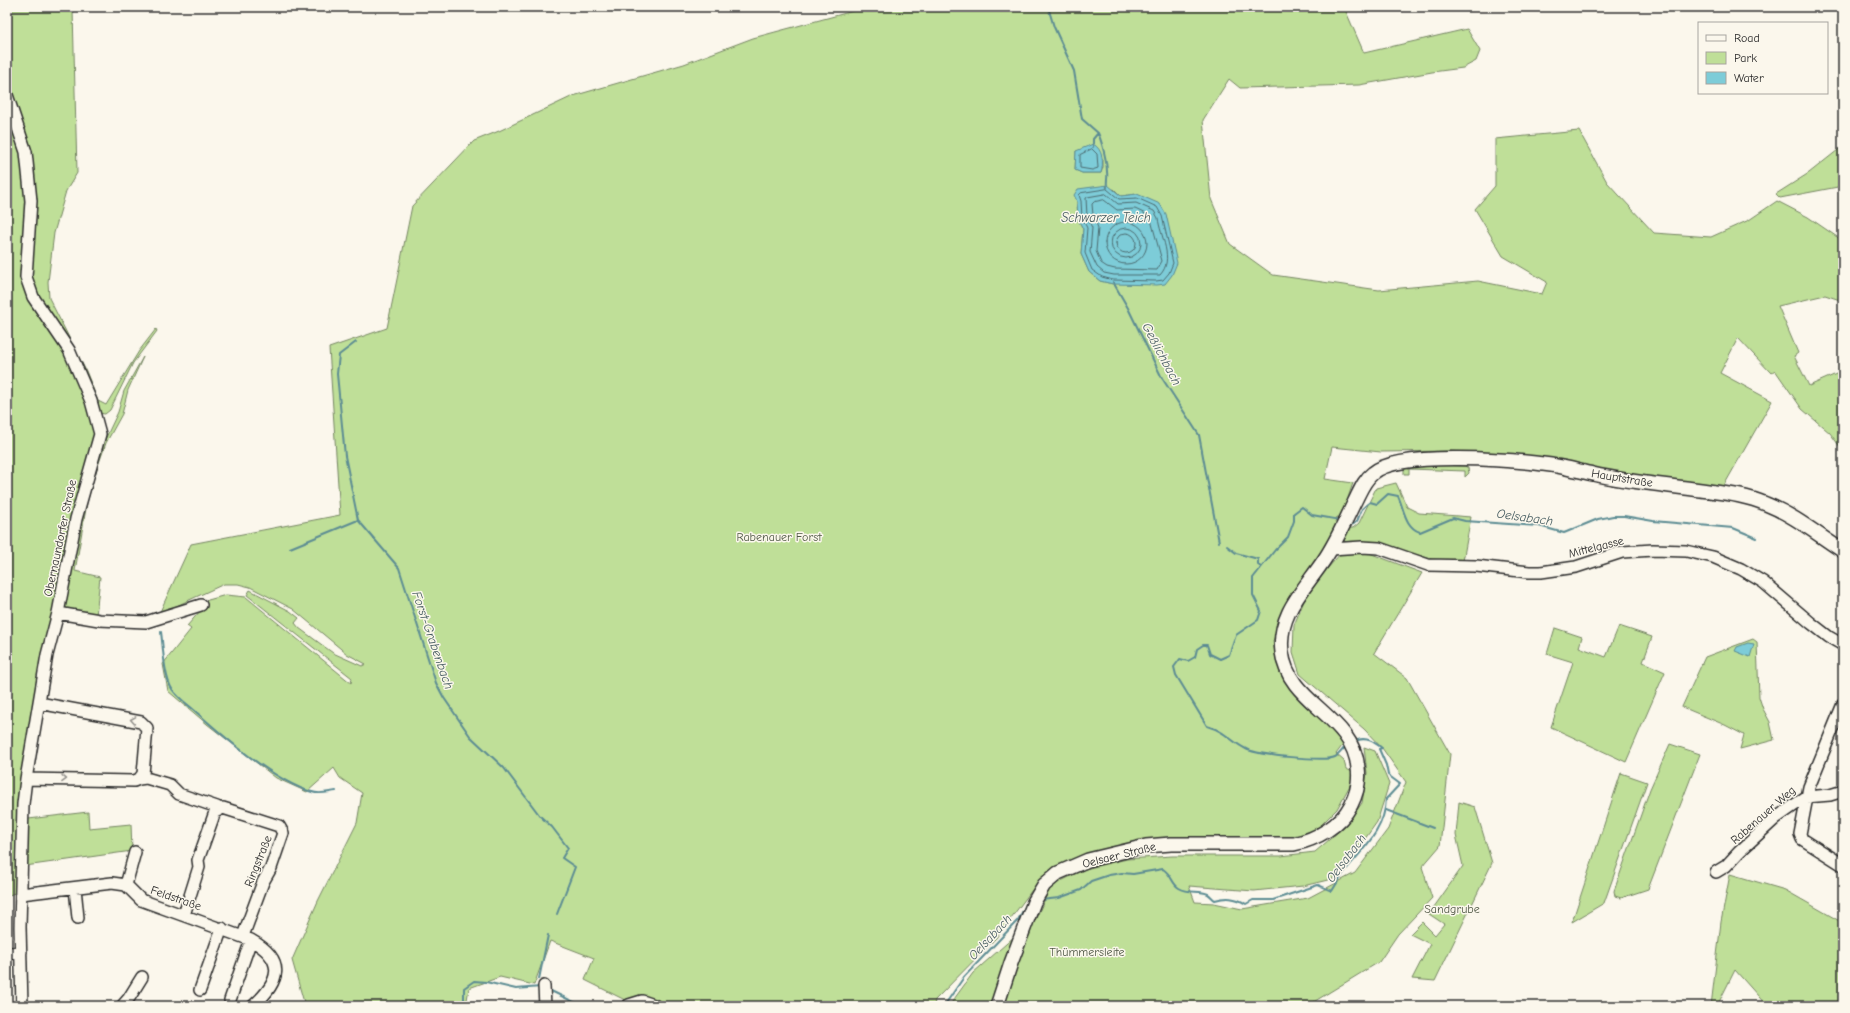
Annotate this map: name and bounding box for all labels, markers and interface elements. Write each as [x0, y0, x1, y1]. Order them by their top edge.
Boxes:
legend [1698, 22, 1828, 94]
text: Road [1734, 31, 1760, 45]
text: Park [1734, 51, 1757, 65]
text: Water [1734, 71, 1764, 85]
water label: Schwarzer Teich [1061, 210, 1151, 225]
water label: Geßlichbach [1139, 320, 1185, 388]
street label: Hauptstraße [1590, 466, 1654, 490]
street label: Obernaundorfer Straße [41, 478, 79, 598]
water label: Oelsabach [1496, 506, 1554, 528]
park label: Rabenauer Forst [736, 530, 822, 544]
street label: Mittelgasse [1567, 533, 1625, 561]
water label: Forst-Grabenbach [409, 589, 457, 691]
one-way arrow [130, 717, 136, 725]
one-way arrow [61, 775, 68, 784]
street label: Rabenauer Weg [1728, 783, 1798, 847]
water label: Oelsabach [1323, 831, 1369, 885]
street label: Ringstraße [241, 833, 275, 889]
street label: Oelsaer Straße [1081, 839, 1157, 871]
street label: Feldstraße [149, 883, 203, 913]
park label: Sandgrube [1424, 902, 1480, 916]
water label: Oelsabach [965, 911, 1015, 963]
park label: Thümmersleite [1050, 945, 1124, 959]

